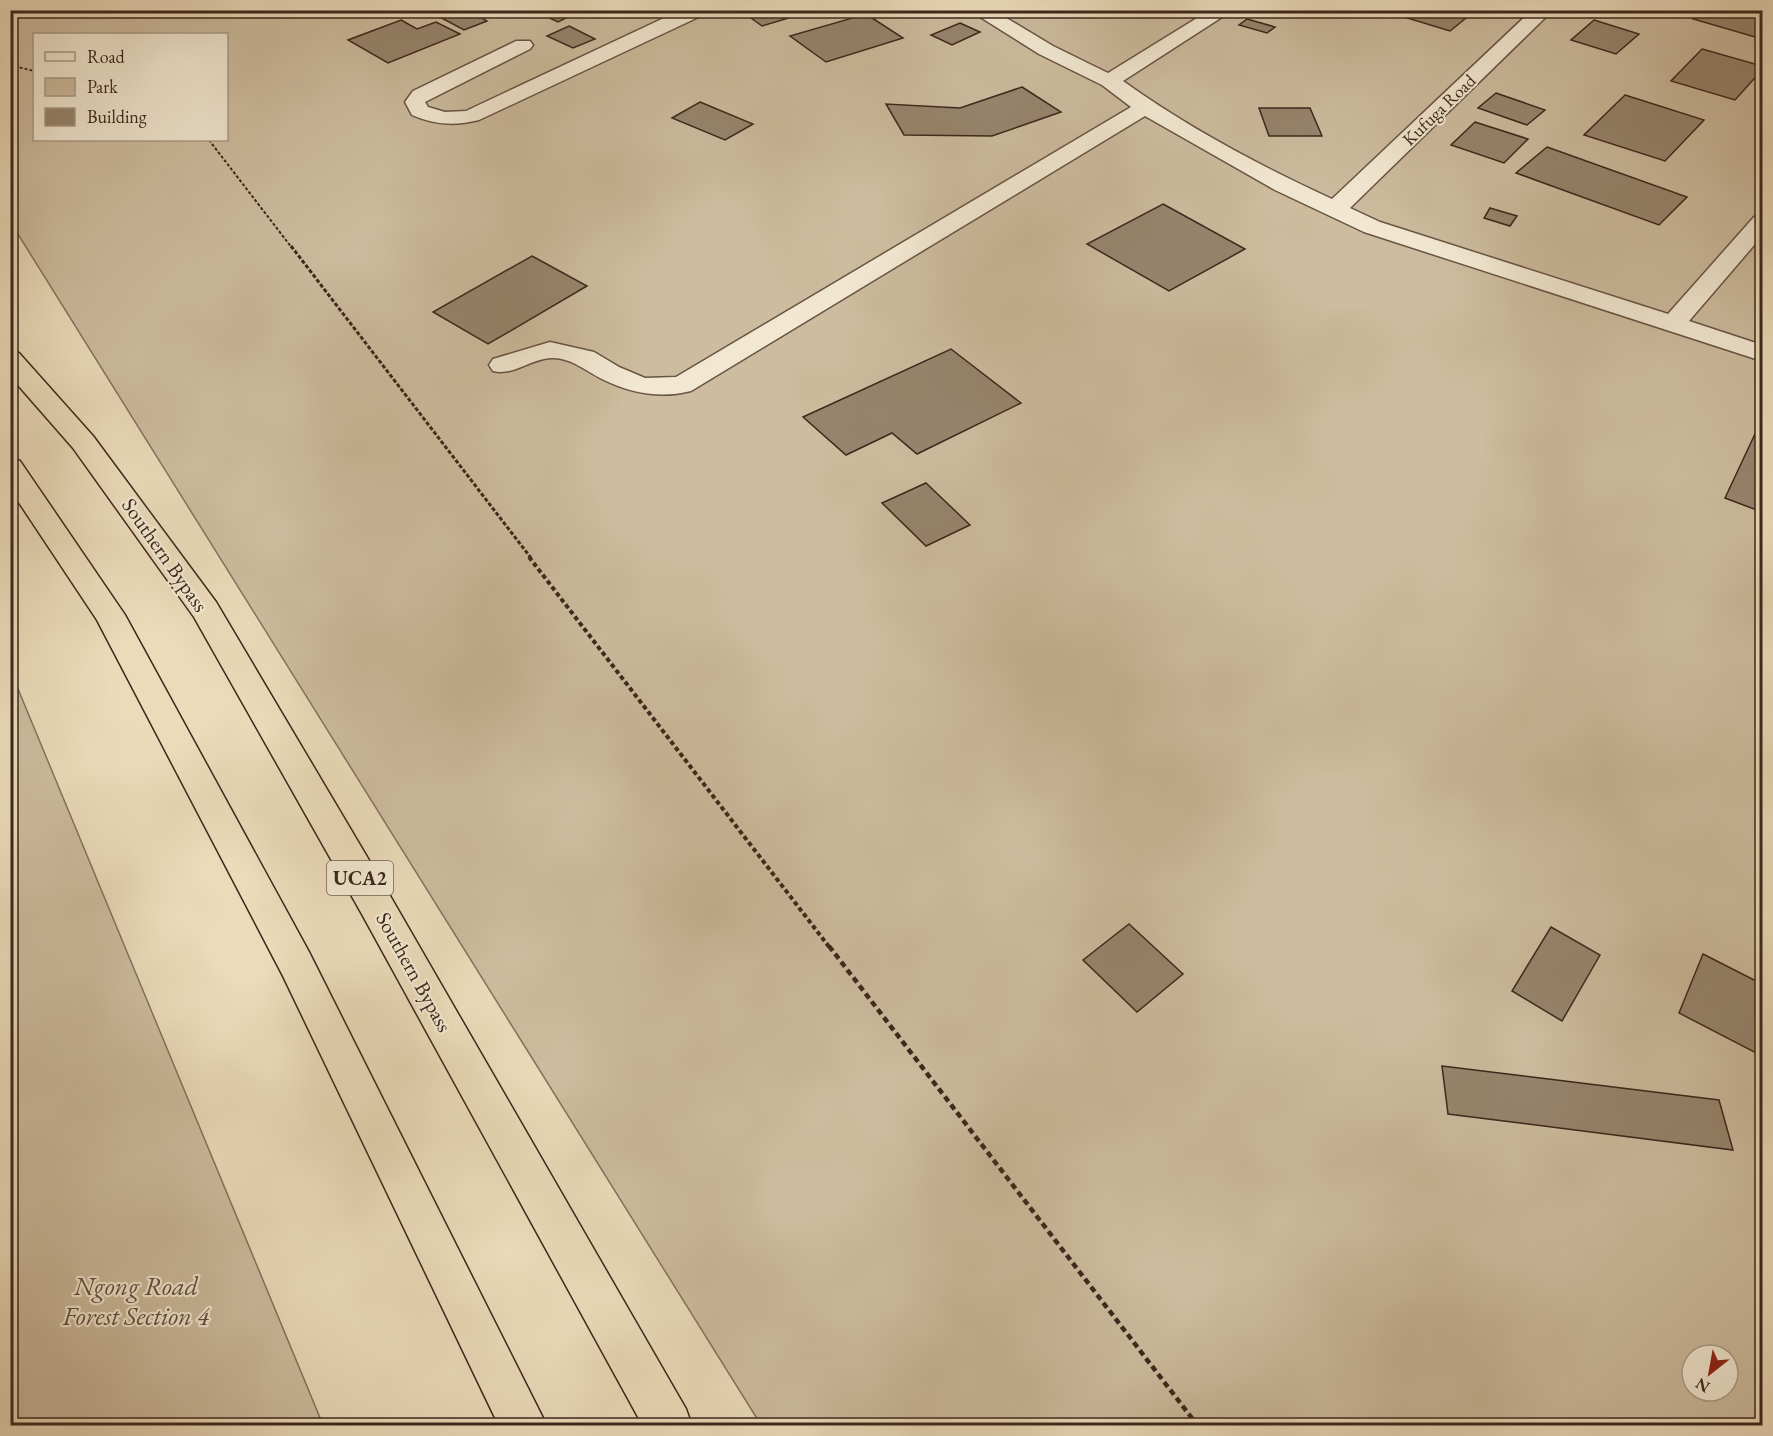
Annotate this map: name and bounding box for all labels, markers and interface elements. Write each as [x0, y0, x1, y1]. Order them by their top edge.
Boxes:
legend [33, 33, 228, 141]
text: Road [87, 45, 126, 68]
street label: Kufuga Road [1397, 68, 1481, 150]
text: Park [87, 75, 118, 98]
text: Building [87, 105, 147, 128]
street label: Southern Bypass [116, 492, 215, 617]
road number: UCA2 [327, 861, 393, 895]
street label: Southern Bypass [370, 907, 459, 1037]
park label: Ngong Road Forest Section 4 [62, 1269, 210, 1333]
north arrow [1680, 1343, 1740, 1403]
text: N [1692, 1373, 1713, 1398]

